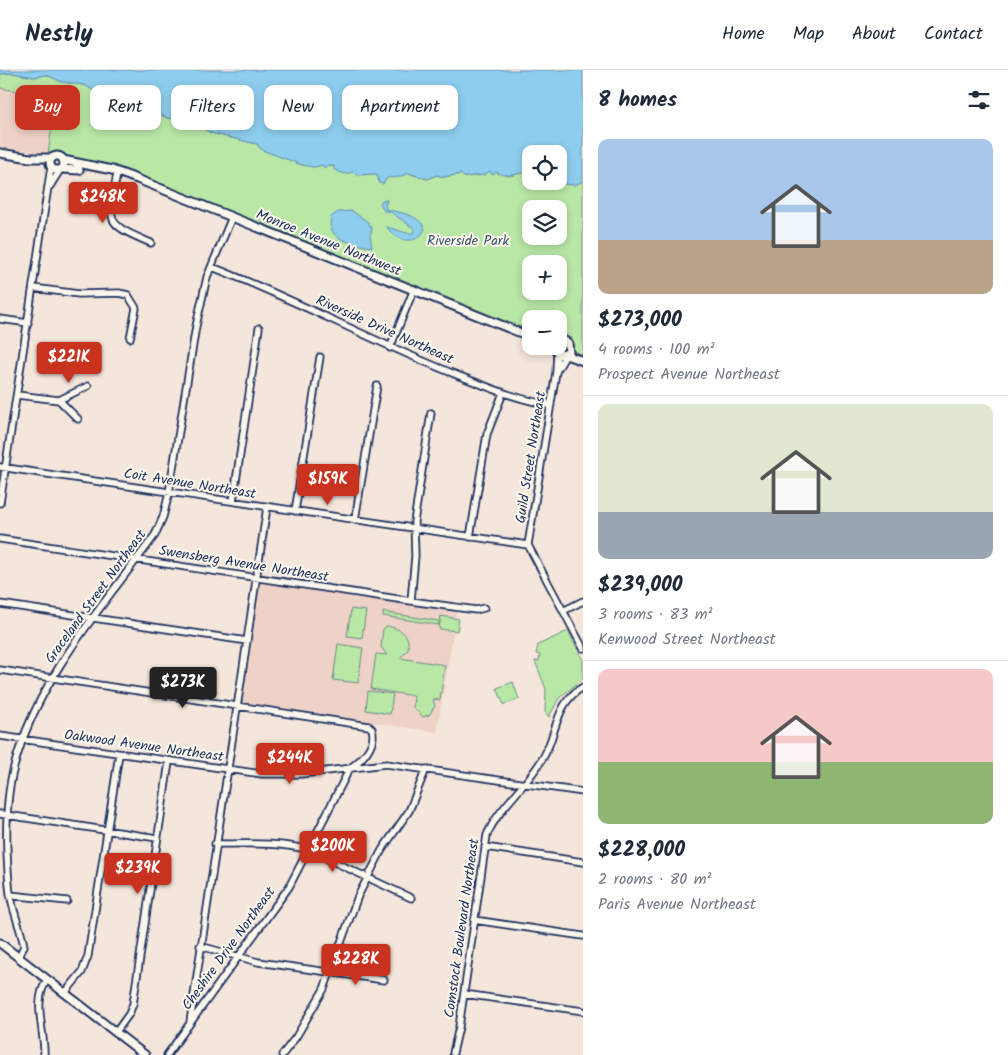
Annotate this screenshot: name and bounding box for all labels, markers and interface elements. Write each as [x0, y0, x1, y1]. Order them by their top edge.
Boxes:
text: Nestly [25, 15, 93, 54]
text: Home [722, 20, 765, 49]
text: Map [793, 20, 824, 49]
text: About [852, 20, 896, 49]
text: Contact [924, 20, 983, 49]
text: 8 homes [598, 84, 677, 117]
chip: Buy [15, 85, 80, 130]
chip: Rent [90, 85, 161, 130]
chip: Filters [171, 85, 254, 130]
chip: New [264, 85, 332, 130]
chip: Apartment [342, 85, 458, 130]
icon: filters [965, 86, 993, 114]
map controls [522, 145, 567, 355]
button: locate [522, 145, 567, 190]
icon: home [751, 171, 841, 261]
pin: $248K [68, 182, 138, 224]
text: $248K [80, 185, 126, 210]
button: layers [522, 200, 567, 245]
street label: Monroe Avenue Northwest [253, 204, 405, 282]
park label: Riverside Park [427, 230, 509, 252]
button: + [522, 255, 567, 300]
street label: Riverside Drive Northeast [312, 290, 458, 370]
text: $273,000 [598, 304, 682, 337]
button: − [522, 310, 567, 355]
text: 4 rooms · 100 m² [598, 337, 714, 362]
pin: $221K [34, 342, 104, 384]
text: $221K [48, 345, 90, 370]
text: Prospect Avenue Northeast [598, 362, 780, 387]
street label: Guild Street Northeast [510, 389, 552, 525]
icon: home [751, 437, 841, 527]
street label: Coit Avenue Northeast [122, 463, 258, 505]
pin: $159K [293, 464, 363, 506]
text: $159K [308, 467, 348, 492]
street label: Graceland Street Northeast [40, 524, 152, 668]
street label: Swensberg Avenue Northeast [157, 540, 331, 588]
text: $239,000 [598, 569, 683, 602]
text: 3 rooms · 83 m² [598, 602, 712, 627]
text: Kenwood Street Northeast [598, 627, 776, 652]
pin: $273K [148, 666, 218, 709]
text: $273K [161, 670, 205, 695]
icon: home [751, 702, 841, 792]
street label: Oakwood Avenue Northeast [63, 724, 226, 768]
pin: $244K [255, 742, 325, 785]
text: $244K [267, 746, 313, 771]
pin: $200K [298, 830, 368, 873]
text: $200K [311, 834, 355, 859]
text: $228,000 [598, 834, 685, 867]
street label: Comstock Boulevard Northeast [438, 836, 486, 1019]
pin: $239K [103, 852, 173, 895]
text: $239K [115, 856, 161, 881]
text: 2 rooms · 80 m² [598, 867, 711, 892]
street label: Cheshire Drive Northeast [176, 882, 282, 1015]
text: Paris Avenue Northeast [598, 892, 756, 917]
pin: $228K [321, 944, 391, 986]
text: $228K [332, 947, 380, 972]

